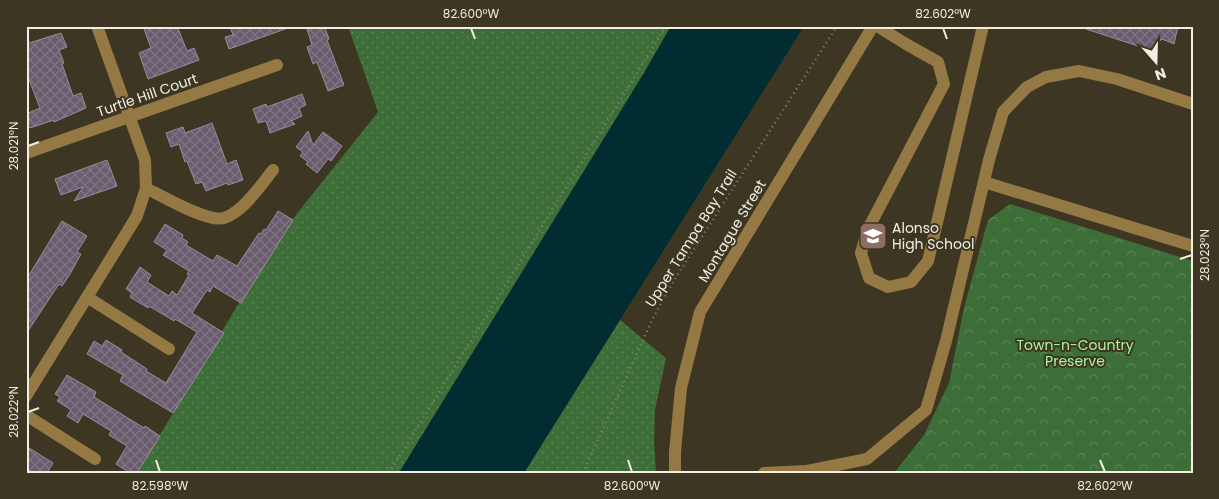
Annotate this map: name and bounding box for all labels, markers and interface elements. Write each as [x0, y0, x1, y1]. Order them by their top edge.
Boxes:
text: 82.600°W [443, 5, 499, 22]
text: 82.602°W [915, 5, 971, 22]
north arrow [1132, 38, 1182, 88]
text: N [1152, 63, 1169, 85]
street label: Turtle Hill Court [94, 68, 200, 122]
text: 28.021°N [5, 122, 22, 170]
street label: Upper Tampa Bay Trail [640, 165, 742, 311]
street label: Montague Street [693, 176, 771, 286]
place label: Alonso High School [892, 218, 974, 254]
school or university icon: Alonso High School [858, 221, 888, 251]
text: 28.023°N [1196, 229, 1213, 281]
park label: Town-n-Country Preserve [1016, 335, 1134, 371]
text: 28.022°N [5, 386, 22, 438]
text: 82.598°W [132, 477, 188, 494]
text: 82.600°W [604, 477, 660, 494]
text: 82.602°W [1077, 477, 1133, 494]

